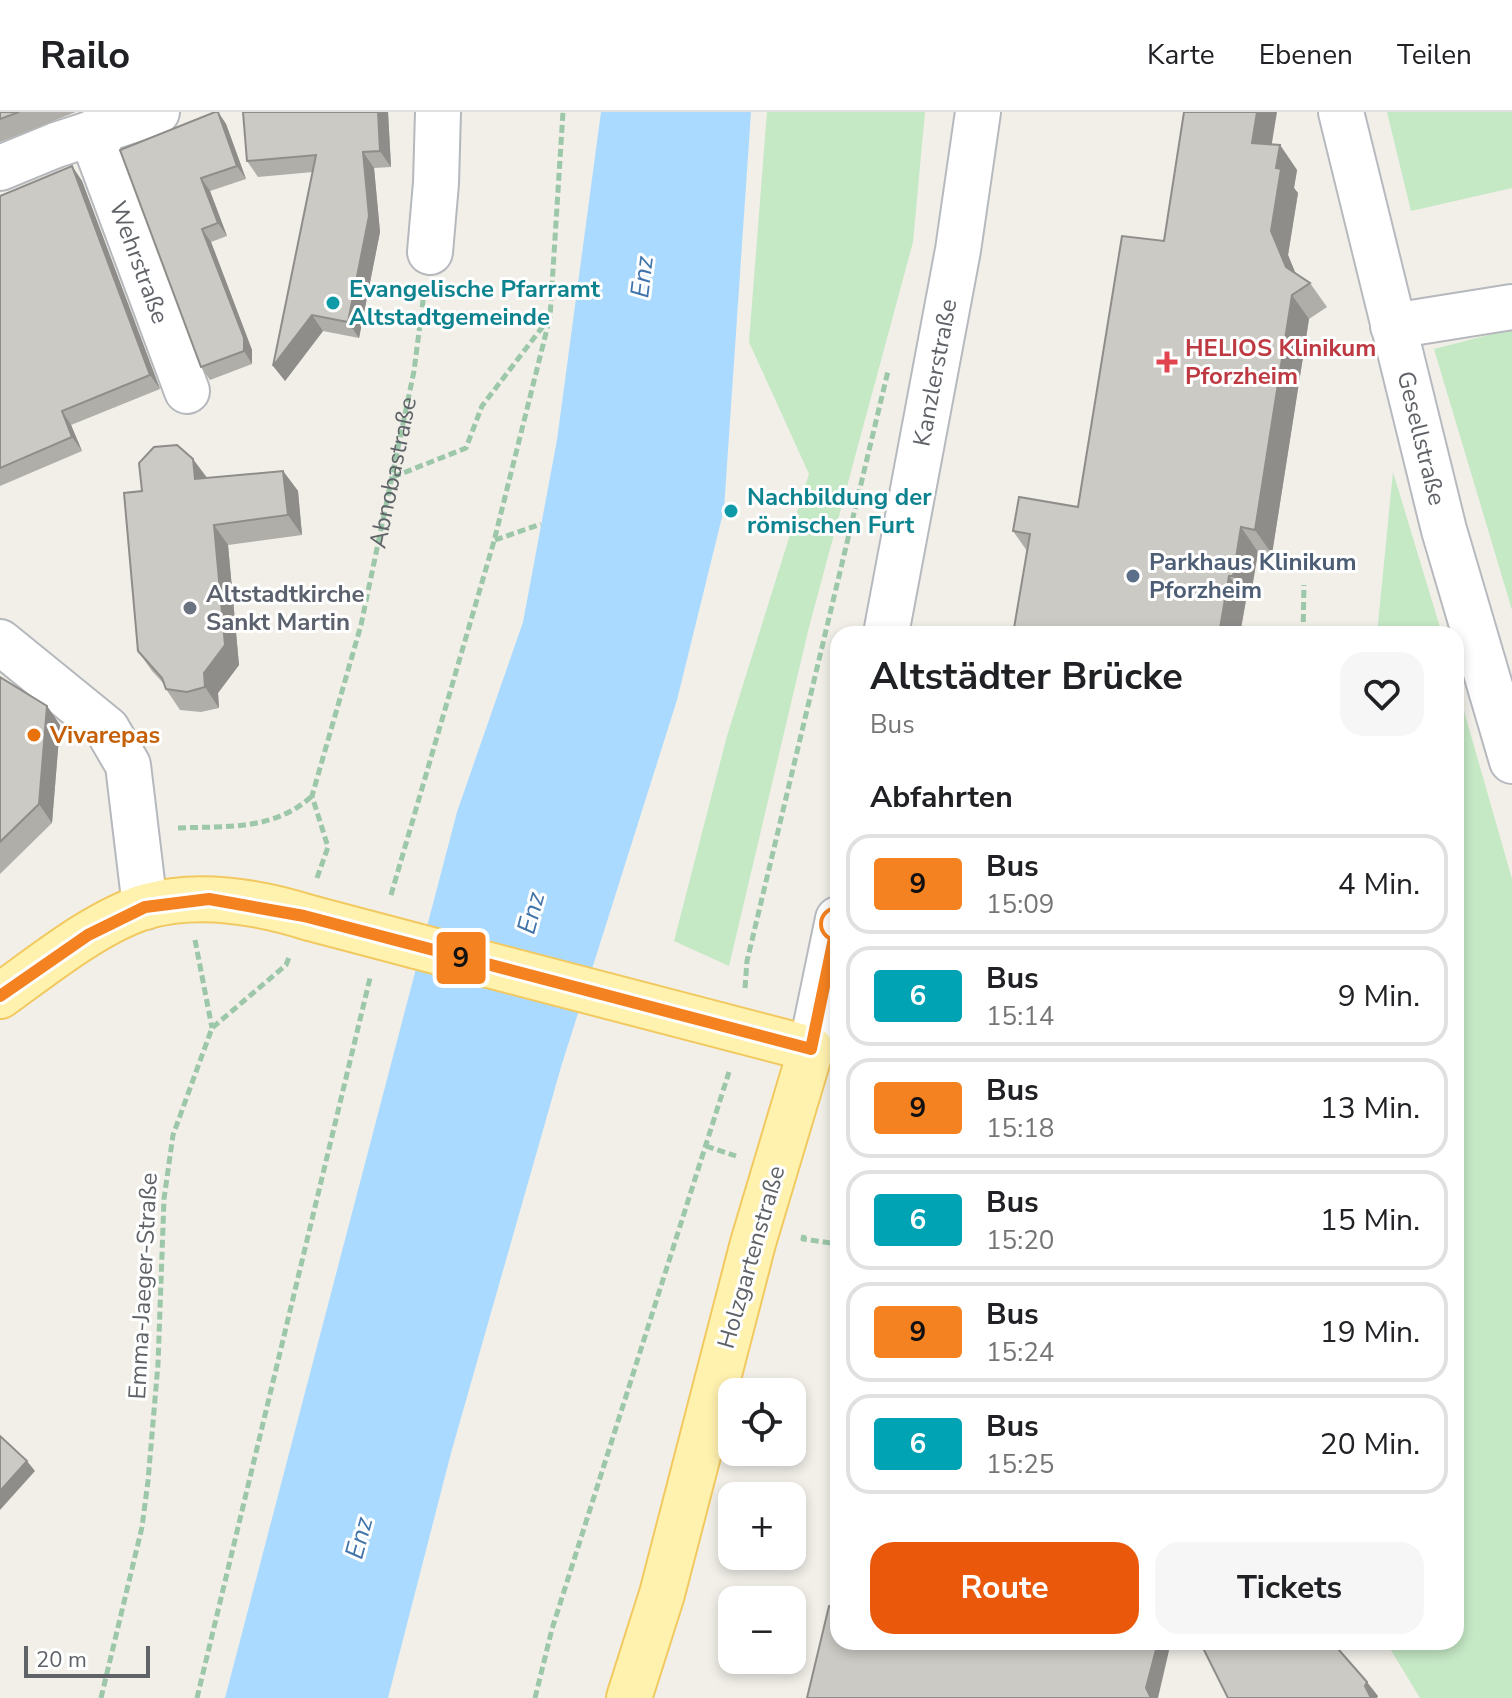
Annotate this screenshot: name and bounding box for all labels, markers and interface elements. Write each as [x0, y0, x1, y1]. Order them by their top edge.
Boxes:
text: Railo [40, 30, 130, 81]
text: Karte [1147, 36, 1215, 74]
text: Ebenen [1259, 36, 1353, 74]
text: Teilen [1397, 36, 1472, 74]
street label: Wehrstraße [102, 197, 177, 328]
water label: Enz [622, 254, 662, 300]
place label: Evangelische Pfarramt Altstadtgemeinde [349, 273, 601, 333]
marker: Evangelische Pfarramt Altstadtgemeinde [324, 294, 342, 312]
street label: Kanzlerstraße [906, 296, 965, 449]
place label: HELIOS Klinikum Pforzheim [1185, 332, 1376, 392]
marker: HELIOS Klinikum Pforzheim [1156, 351, 1178, 373]
street label: Gesellstraße [1389, 368, 1453, 509]
street label: Abnobastraße [361, 394, 424, 551]
place label: Nachbildung der römischen Furt [747, 481, 932, 541]
marker: Nachbildung der römischen Furt [722, 502, 740, 520]
place label: Parkhaus Klinikum Pforzheim [1149, 546, 1356, 606]
marker: Parkhaus Klinikum Pforzheim [1124, 567, 1142, 585]
place label: Altstadtkirche Sankt Martin [206, 578, 365, 638]
marker: Altstadtkirche Sankt Martin [181, 599, 199, 617]
text: Altstädter Brücke [870, 651, 1183, 702]
button: heart [1340, 652, 1424, 736]
text: Bus [870, 707, 915, 742]
place label: Vivarepas [49, 719, 160, 751]
marker: Vivarepas [25, 726, 43, 744]
text: Abfahrten [870, 777, 1013, 818]
text: Bus [986, 846, 1039, 887]
text: 4 Min. [1338, 864, 1420, 905]
text: 9 [910, 865, 926, 903]
text: 15:09 [986, 887, 1054, 922]
water label: Enz [509, 888, 553, 938]
unlabelled marker [820, 907, 854, 941]
line badge: 9 [435, 932, 487, 984]
text: 9 [453, 939, 469, 977]
text: Bus [986, 958, 1039, 999]
text: 9 Min. [1338, 976, 1420, 1017]
text: 6 [910, 977, 926, 1015]
text: 15:14 [986, 999, 1054, 1034]
text: Bus [986, 1070, 1039, 1111]
text: 13 Min. [1320, 1088, 1420, 1129]
text: 9 [910, 1089, 926, 1127]
text: 15:18 [986, 1111, 1054, 1146]
street label: Holzgartenstraße [710, 1162, 792, 1352]
street label: Emma-Jaeger-Straße [121, 1172, 165, 1400]
text: Bus [986, 1182, 1039, 1223]
text: 15 Min. [1320, 1200, 1420, 1241]
text: 6 [910, 1201, 926, 1239]
text: 15:20 [986, 1223, 1054, 1258]
text: Bus [986, 1294, 1039, 1335]
text: 19 Min. [1320, 1312, 1420, 1353]
text: 9 [910, 1313, 926, 1351]
text: 15:24 [986, 1335, 1054, 1370]
map controls [718, 1378, 806, 1674]
button: locate [718, 1378, 806, 1466]
text: Bus [986, 1406, 1039, 1447]
text: 20 Min. [1320, 1424, 1420, 1465]
text: 6 [910, 1425, 926, 1463]
text: 15:25 [986, 1447, 1054, 1482]
button: + [718, 1482, 806, 1570]
water label: Enz [337, 1513, 381, 1563]
button: Route [870, 1542, 1139, 1634]
button: Tickets [1155, 1542, 1424, 1634]
button: − [718, 1586, 806, 1674]
scale bar [24, 1642, 150, 1678]
text: 20 m [36, 1645, 87, 1675]

